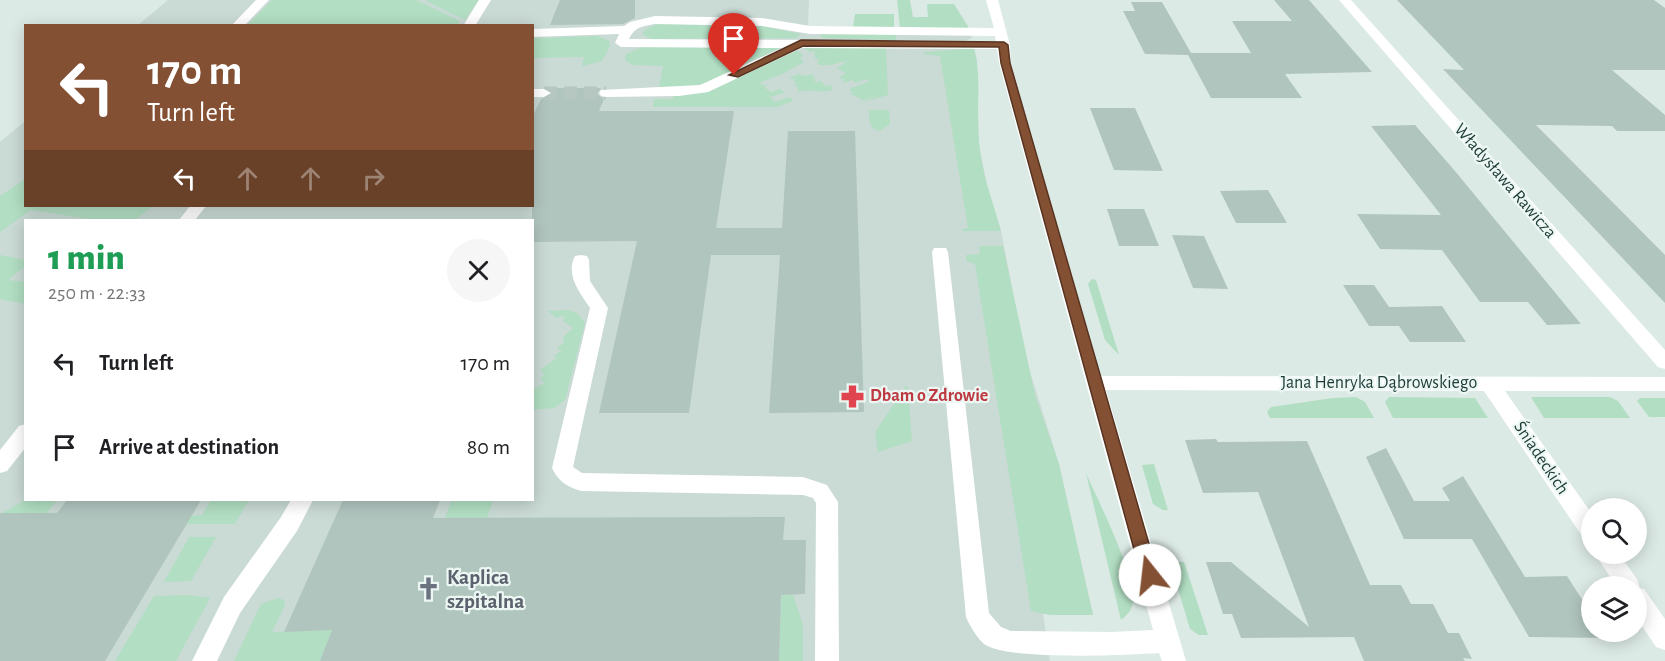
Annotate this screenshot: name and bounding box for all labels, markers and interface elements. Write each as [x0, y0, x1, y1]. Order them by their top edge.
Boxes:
pin [708, 13, 759, 75]
icon: arrive [717, 22, 750, 55]
icon: left [48, 48, 126, 126]
text: 170 m [147, 50, 242, 92]
text: Turn left [147, 99, 235, 126]
street label: Władysława Rawicza [1450, 120, 1560, 242]
icon: left [168, 162, 201, 195]
icon: ahead [231, 162, 264, 195]
icon: ahead [294, 162, 327, 195]
icon: right [357, 162, 390, 195]
button: close [447, 239, 510, 302]
text: 1 min [48, 240, 125, 276]
text: 250 m · 22:33 [48, 283, 146, 303]
icon: left [48, 347, 81, 380]
text: Turn left [99, 352, 173, 374]
text: 170 m [460, 352, 510, 374]
street label: Jana Henryka Dąbrowskiego [1281, 374, 1477, 392]
pharmacy icon: Dbam o Zdrowie [839, 383, 865, 409]
place label: Dbam o Zdrowie [870, 387, 988, 405]
street label: Śniadeckich [1510, 417, 1574, 498]
icon: arrive [48, 431, 81, 464]
text: Arrive at destination [99, 436, 279, 458]
text: 80 m [467, 436, 510, 458]
map controls [1581, 498, 1647, 642]
button: search [1581, 498, 1647, 564]
position arrow [1118, 543, 1182, 607]
place label: Kaplica szpitalna [447, 567, 524, 612]
church icon: Kaplica szpitalna [416, 576, 442, 602]
button: layers [1581, 576, 1647, 642]

